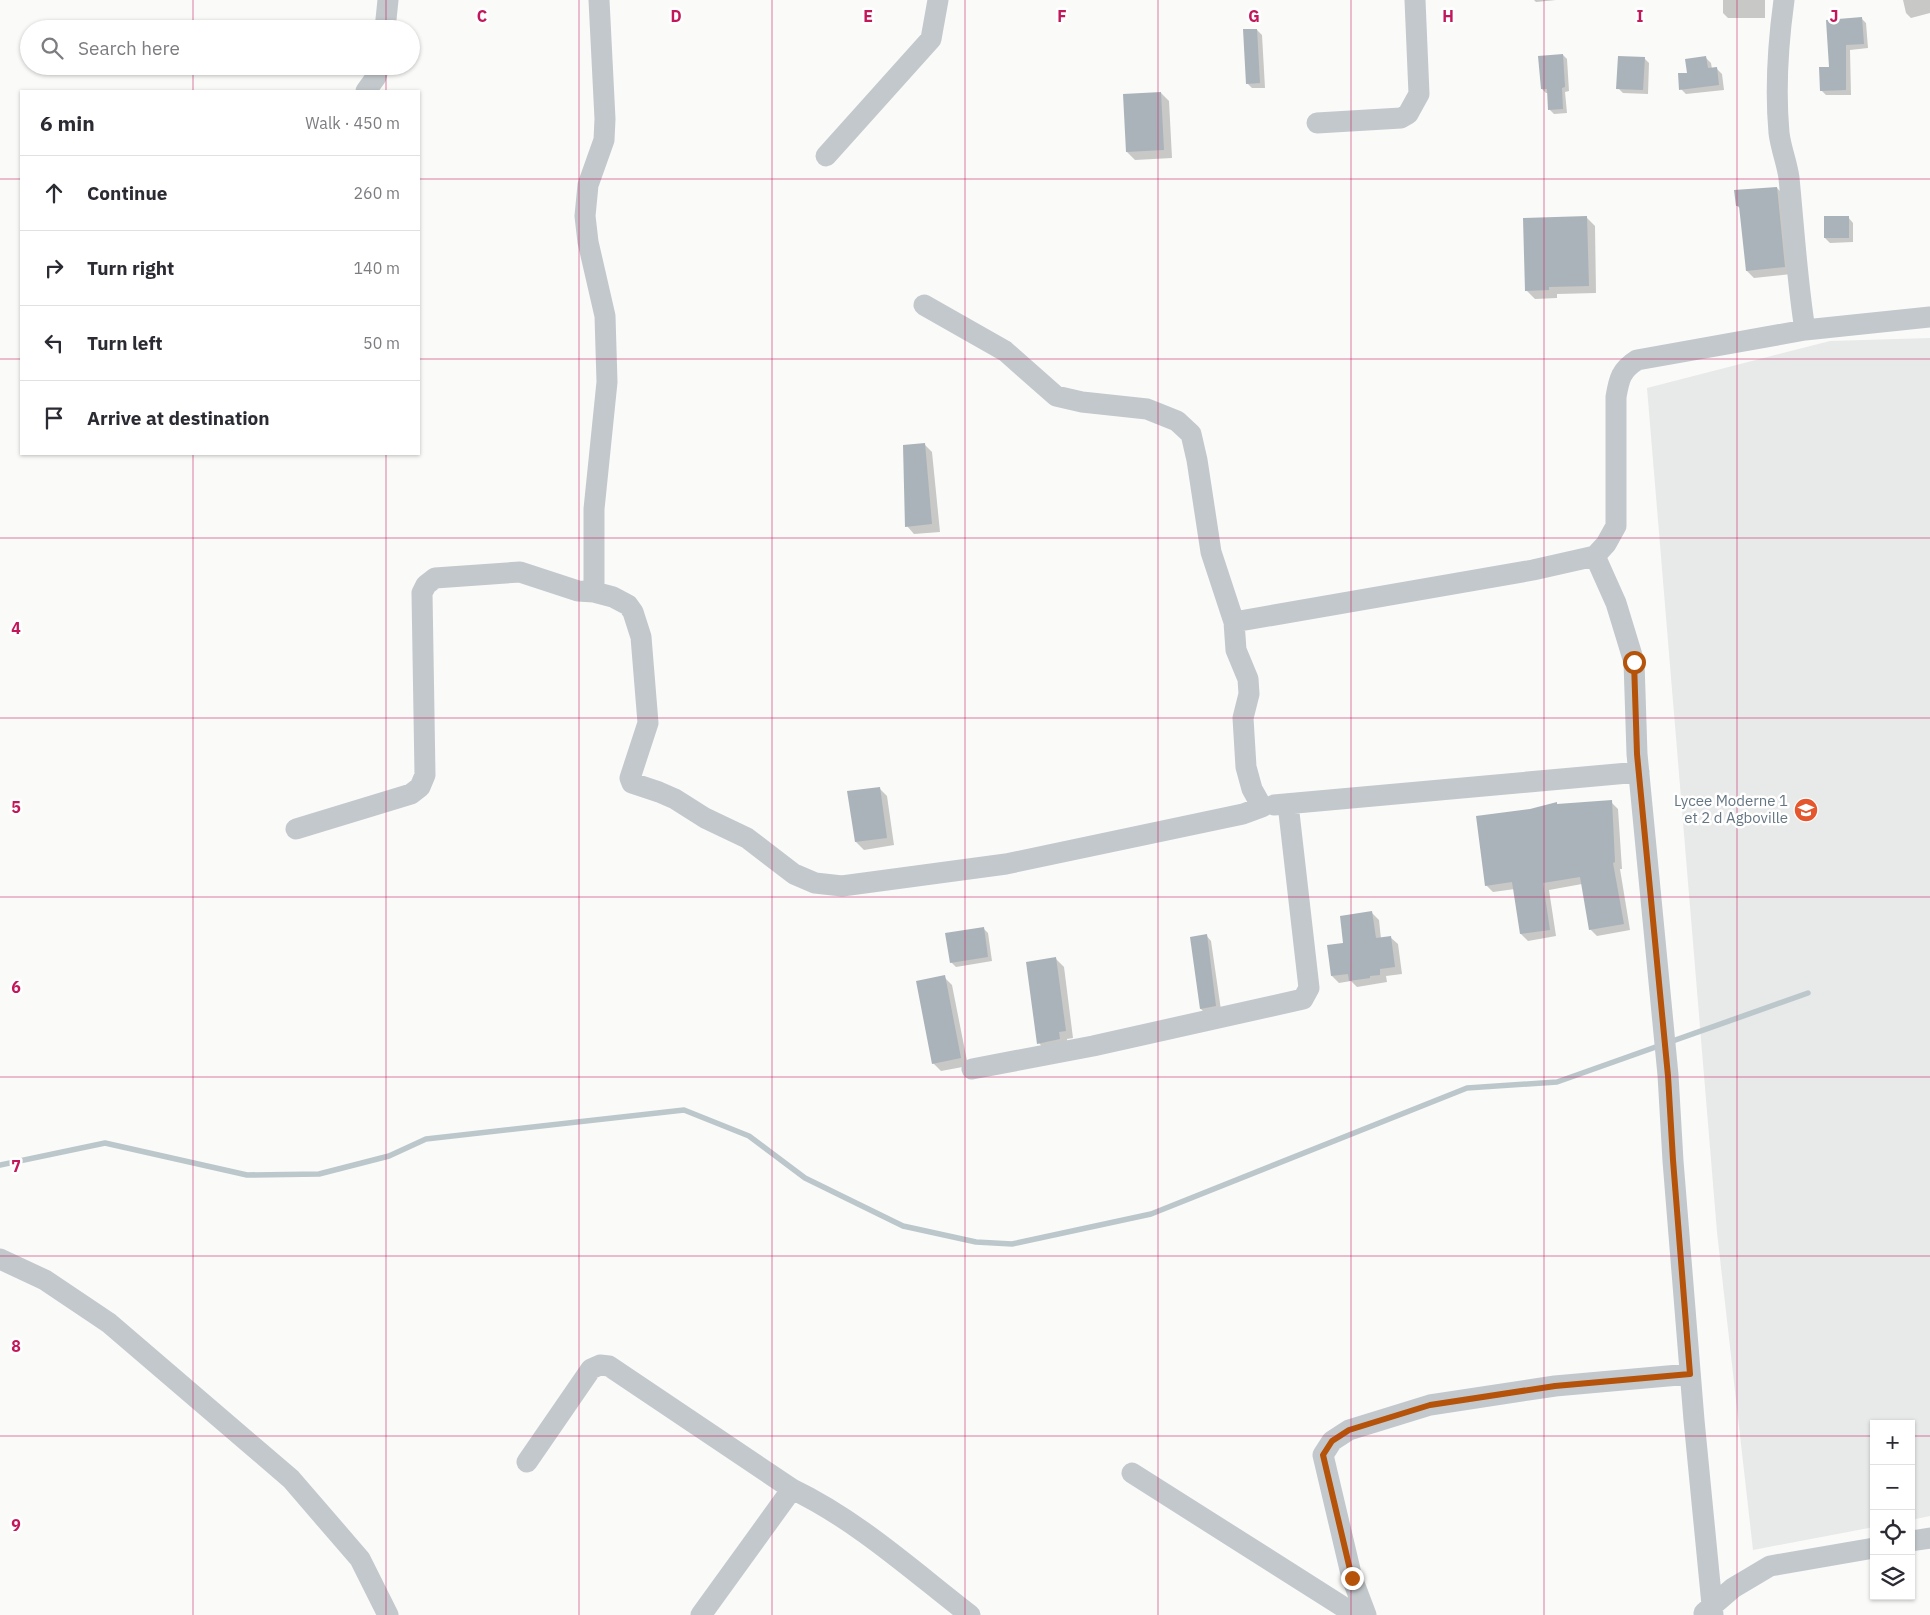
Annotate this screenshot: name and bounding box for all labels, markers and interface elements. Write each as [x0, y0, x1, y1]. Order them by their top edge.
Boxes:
text: C [477, 6, 487, 26]
text: D [670, 6, 682, 26]
text: E [863, 6, 873, 26]
text: F [1057, 6, 1067, 26]
text: G [1248, 6, 1260, 26]
text: H [1442, 6, 1454, 26]
text: I [1637, 6, 1644, 26]
text: J [1830, 6, 1838, 26]
search box [20, 20, 420, 75]
icon: search [38, 34, 66, 62]
text: Search here [78, 36, 180, 60]
text: 6 min [40, 109, 95, 137]
text: Walk · 450 m [305, 113, 400, 133]
icon: ahead [40, 179, 68, 207]
text: Continue [87, 181, 167, 205]
text: 260 m [353, 183, 400, 203]
icon: right [40, 254, 68, 282]
text: Turn right [87, 256, 174, 280]
text: 140 m [353, 258, 400, 278]
icon: left [40, 329, 68, 357]
text: Turn left [87, 331, 163, 355]
text: 50 m [363, 333, 400, 353]
icon: arrive [40, 404, 68, 432]
text: Arrive at destination [87, 406, 270, 430]
text: 4 [11, 618, 21, 638]
route start [1623, 651, 1646, 674]
place label: Lycee Moderne 1 et 2 d Agboville [1674, 791, 1788, 827]
text: 5 [11, 797, 21, 817]
school or university icon: Lycee Moderne 1 et 2 d Agboville [1793, 797, 1819, 823]
text: 6 [11, 977, 21, 997]
text: 7 [11, 1156, 21, 1176]
text: 8 [11, 1336, 21, 1356]
map controls [1870, 1420, 1915, 1600]
button: + [1870, 1420, 1915, 1465]
button: − [1870, 1465, 1915, 1510]
button: locate [1870, 1510, 1915, 1555]
text: 9 [11, 1515, 21, 1535]
button: layers [1870, 1555, 1915, 1600]
route end [1341, 1567, 1364, 1590]

